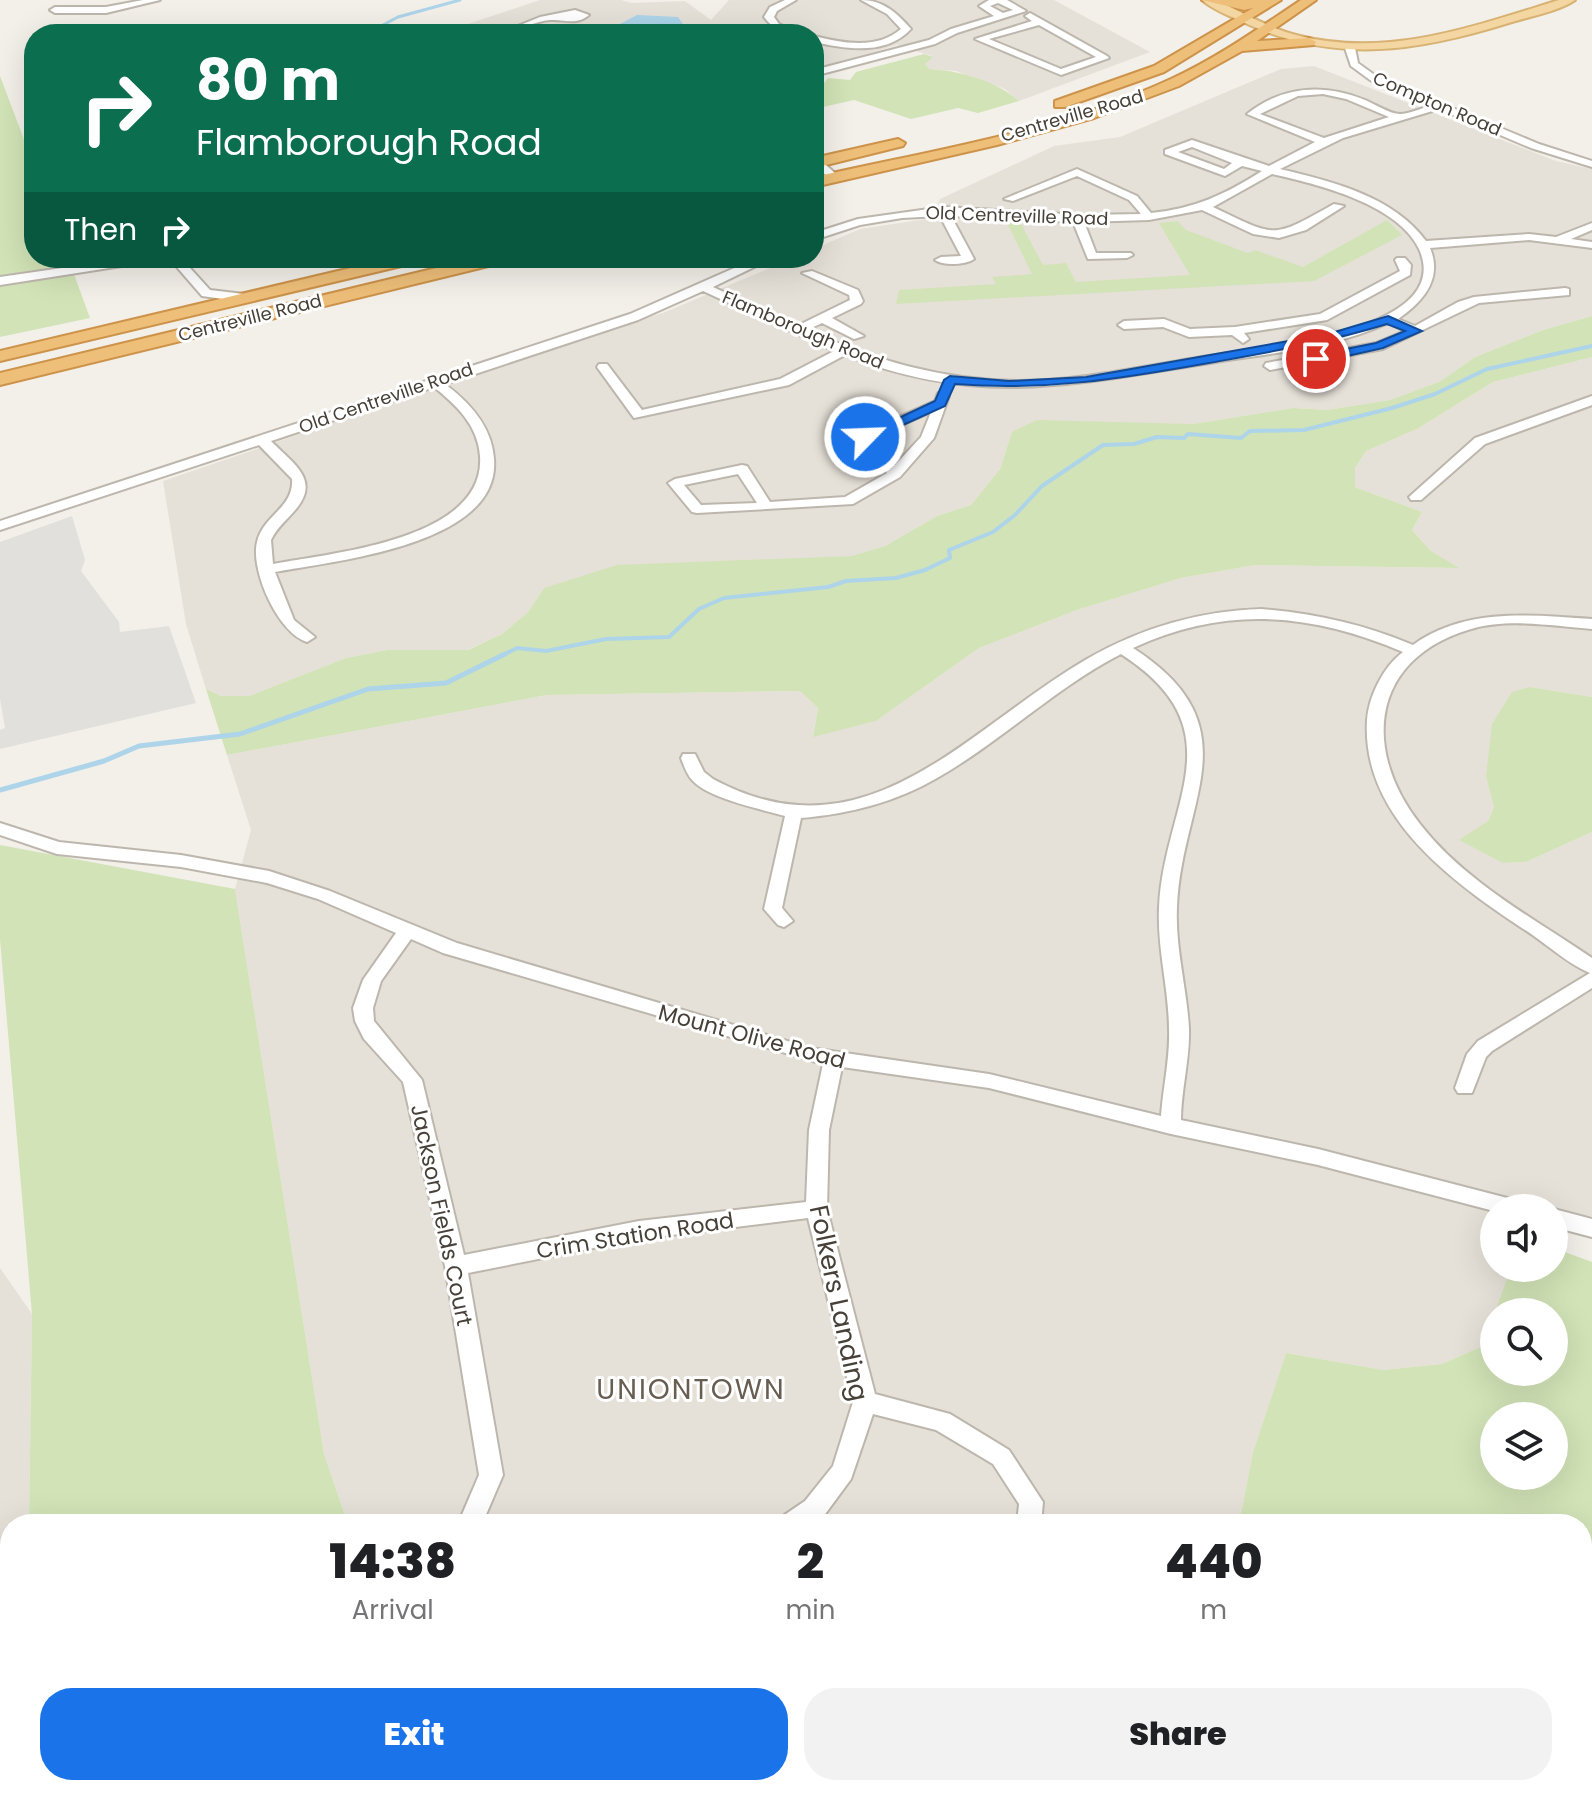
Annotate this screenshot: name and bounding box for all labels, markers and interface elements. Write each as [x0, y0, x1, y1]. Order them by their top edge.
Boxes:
text: 80 m [196, 41, 340, 120]
icon: right [64, 56, 168, 160]
street label: Compton Road [1369, 65, 1505, 142]
street label: Centreville Road [998, 83, 1146, 148]
text: Flamborough Road [196, 117, 542, 168]
street label: Old Centreville Road [925, 200, 1109, 231]
text: Then [64, 208, 137, 251]
icon: right [153, 208, 197, 252]
street label: Flamborough Road [719, 284, 888, 375]
street label: Centreville Road [175, 288, 324, 347]
pin [1282, 325, 1350, 393]
icon: arrive [1294, 337, 1338, 381]
street label: Old Centreville Road [295, 356, 476, 439]
position arrow [823, 395, 907, 479]
street label: Mount Olive Road [655, 997, 849, 1076]
street label: Jackson Fields Court [403, 1101, 480, 1329]
map controls [1480, 1194, 1568, 1490]
button: sound [1480, 1194, 1568, 1282]
street label: Folkers Landing [801, 1202, 877, 1404]
street label: Crim Station Road [534, 1205, 736, 1266]
button: search [1480, 1298, 1568, 1386]
district label: UNIONTOWN [596, 1370, 786, 1409]
button: layers [1480, 1402, 1568, 1490]
text: 14:38 [329, 1528, 456, 1595]
text: 2 [797, 1528, 824, 1595]
text: 440 [1165, 1528, 1263, 1595]
text: Arrival [352, 1592, 434, 1628]
text: min [786, 1592, 835, 1628]
text: m [1200, 1592, 1227, 1628]
button: Exit [40, 1688, 788, 1780]
button: Share [804, 1688, 1552, 1780]

